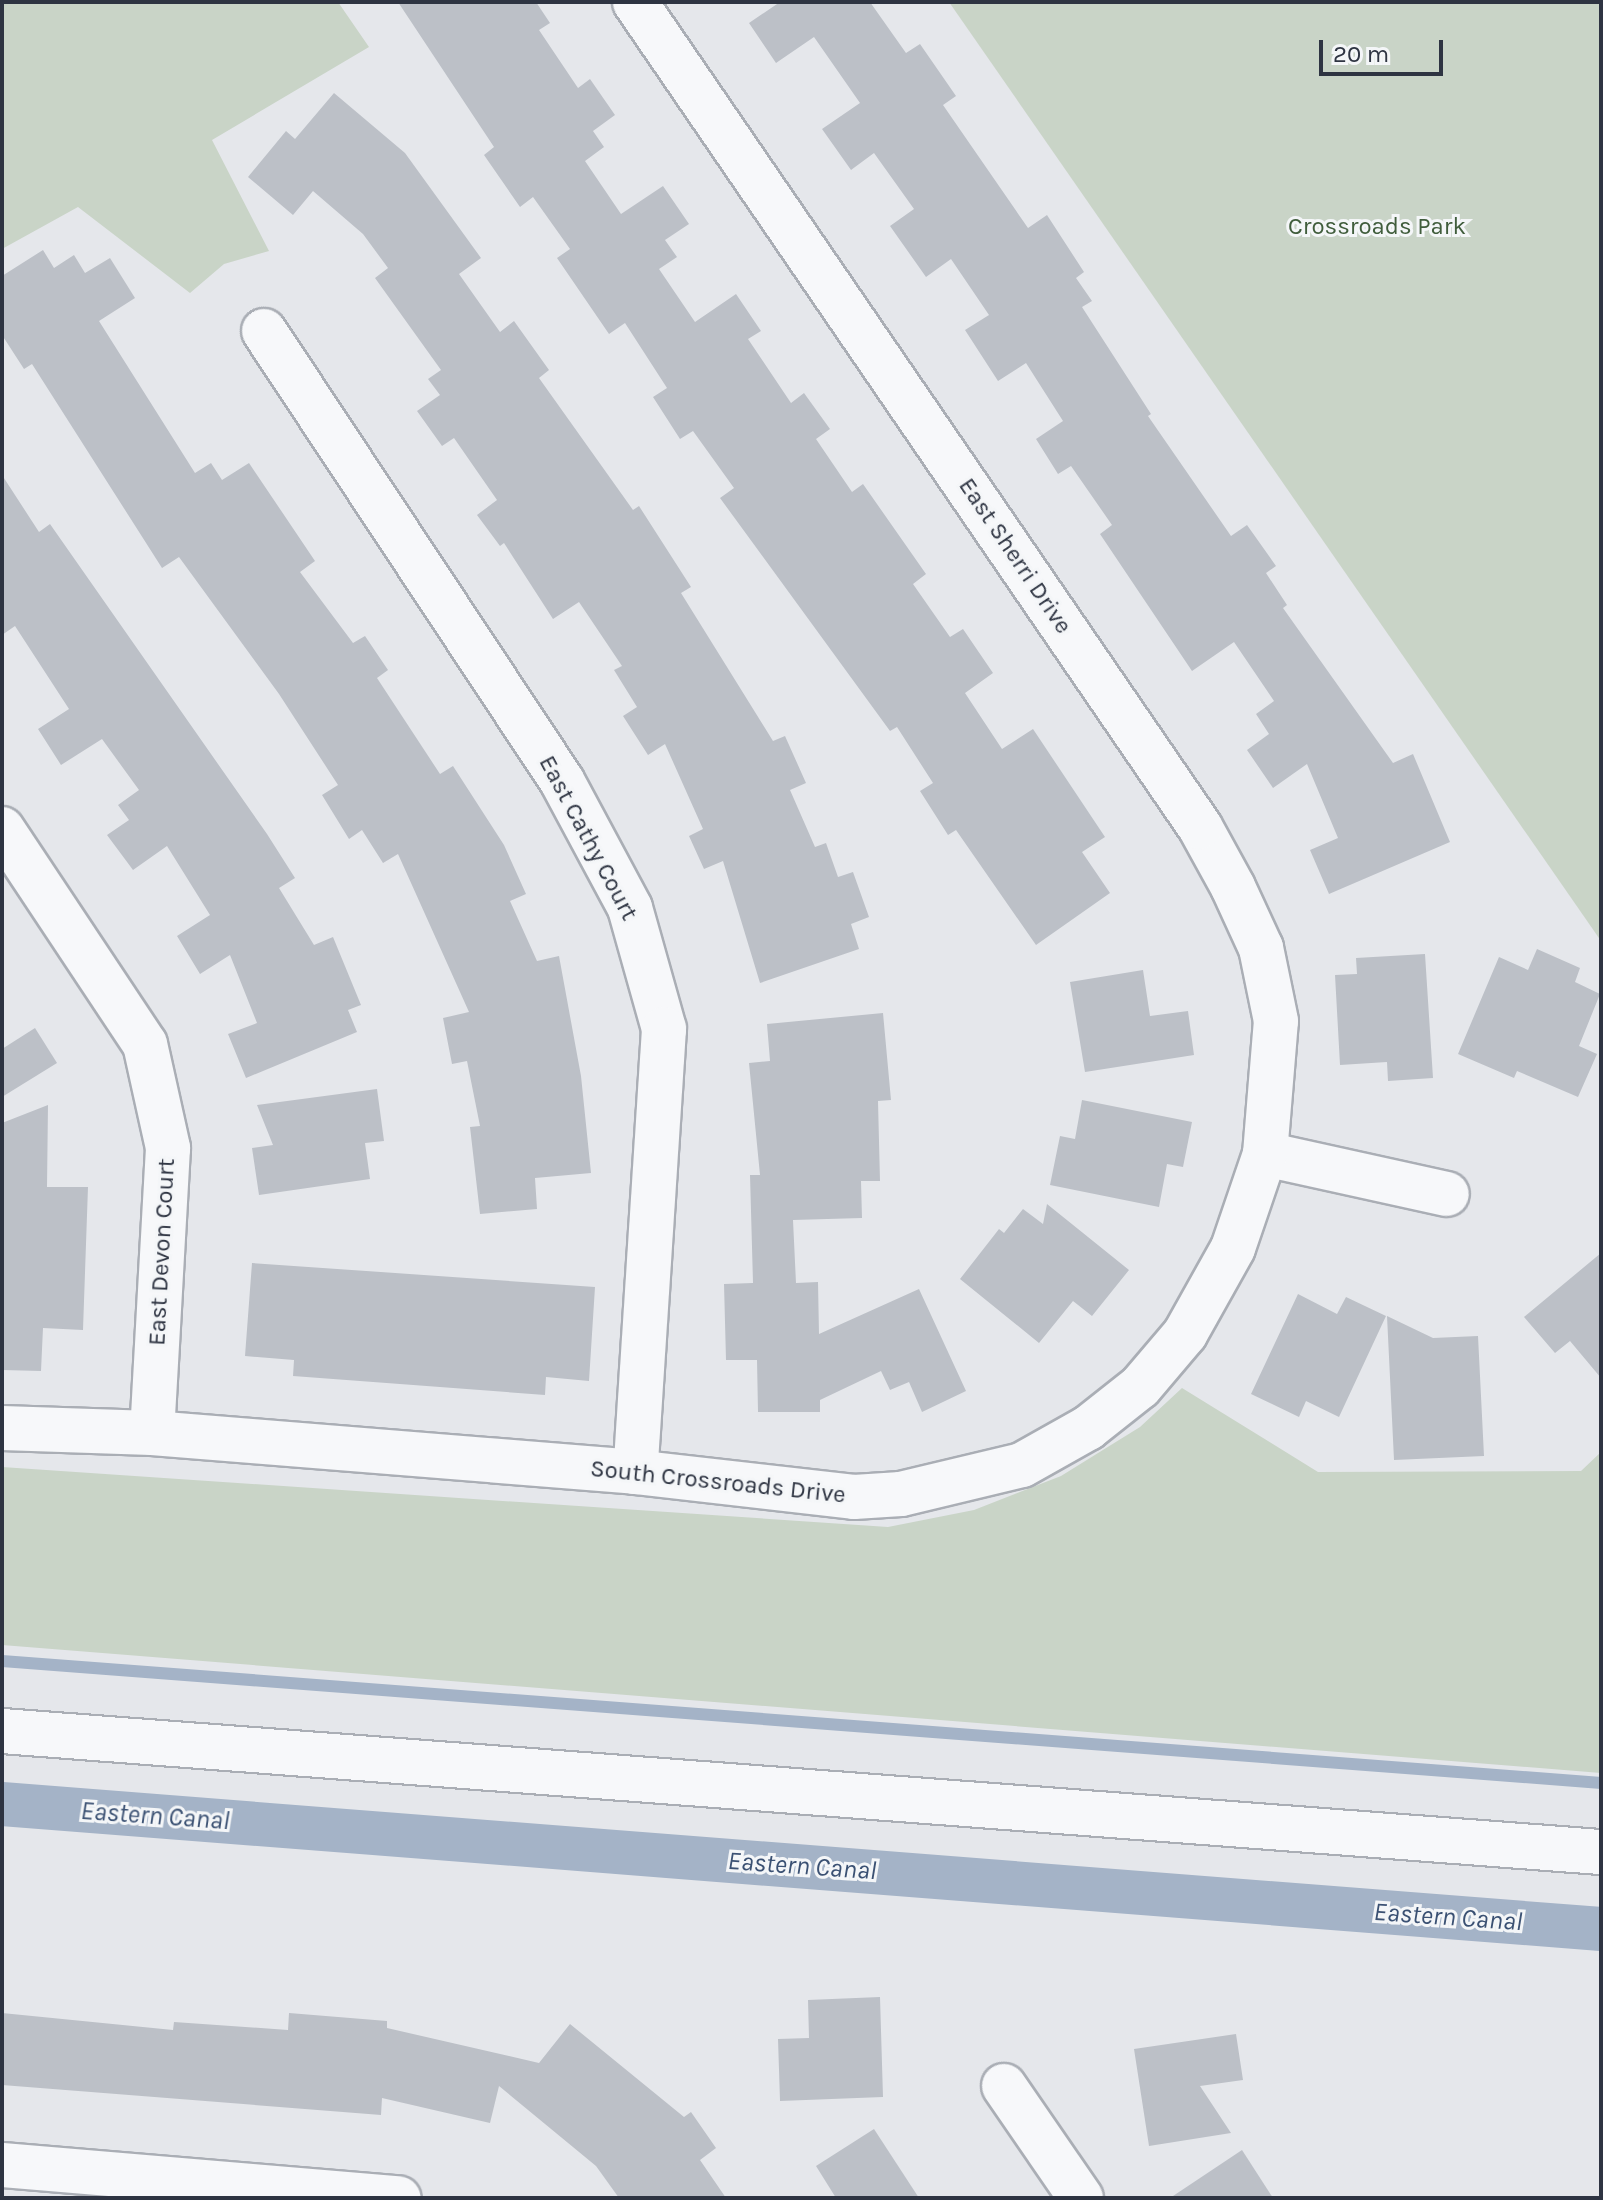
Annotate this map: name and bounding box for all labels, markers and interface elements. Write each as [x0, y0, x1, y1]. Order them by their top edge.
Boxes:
scale bar [1323, 24, 1447, 74]
text: 20 m [1333, 40, 1389, 68]
park label: Crossroads Park [1288, 213, 1466, 241]
street label: East Sherri Drive [952, 473, 1078, 639]
street label: East Cathy Court [532, 751, 644, 925]
street label: East Devon Court [143, 1158, 181, 1346]
street label: South Crossroads Drive [589, 1454, 847, 1510]
water label: Eastern Canal [79, 1795, 231, 1837]
water label: Eastern Canal [726, 1845, 878, 1887]
water label: Eastern Canal [1372, 1896, 1524, 1938]

